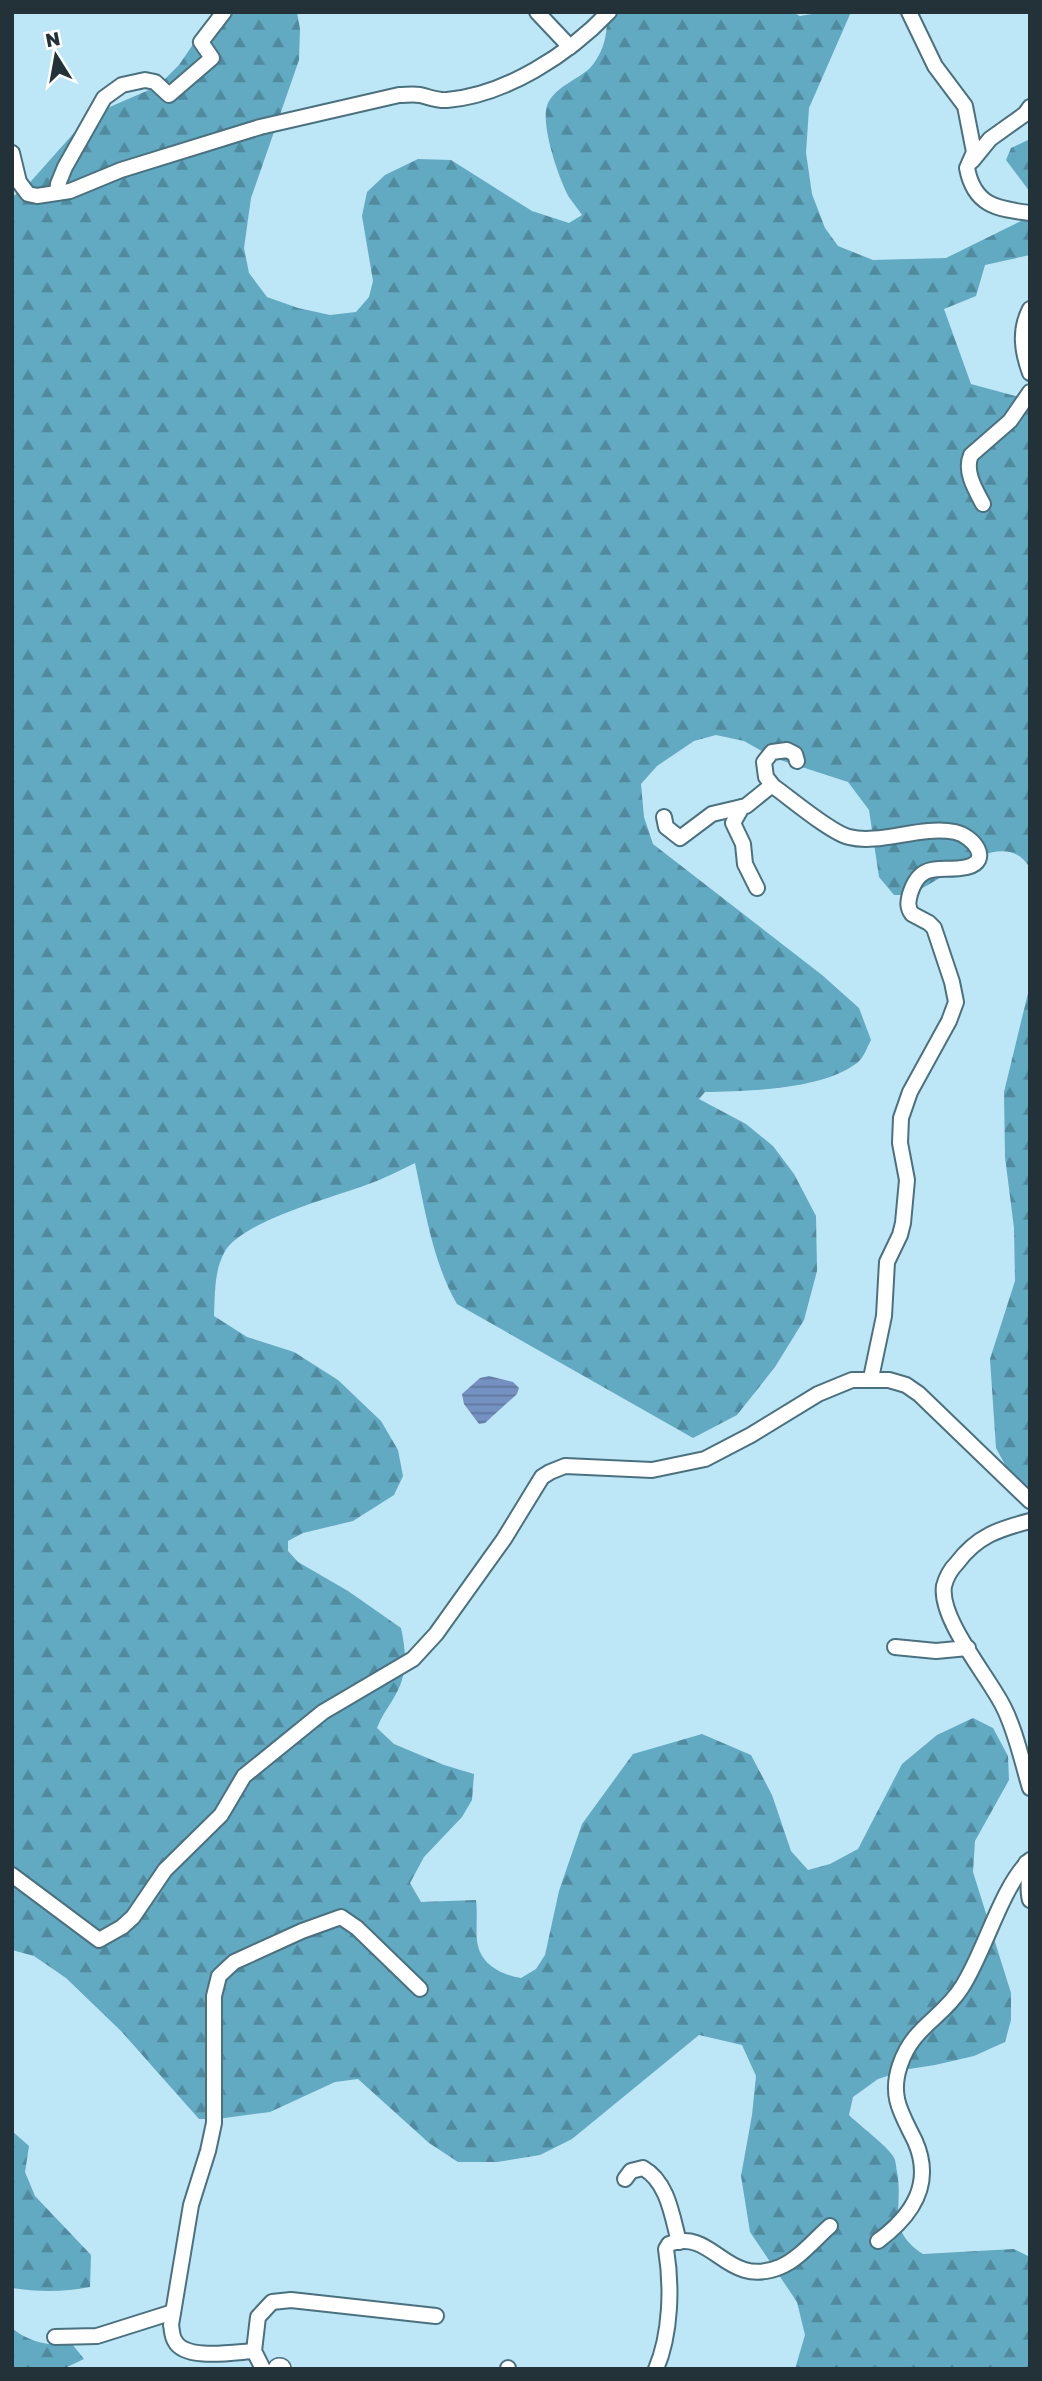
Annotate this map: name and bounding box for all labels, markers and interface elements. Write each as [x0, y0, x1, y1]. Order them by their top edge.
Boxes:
north arrow [21, 21, 91, 91]
text: N [43, 26, 62, 51]

